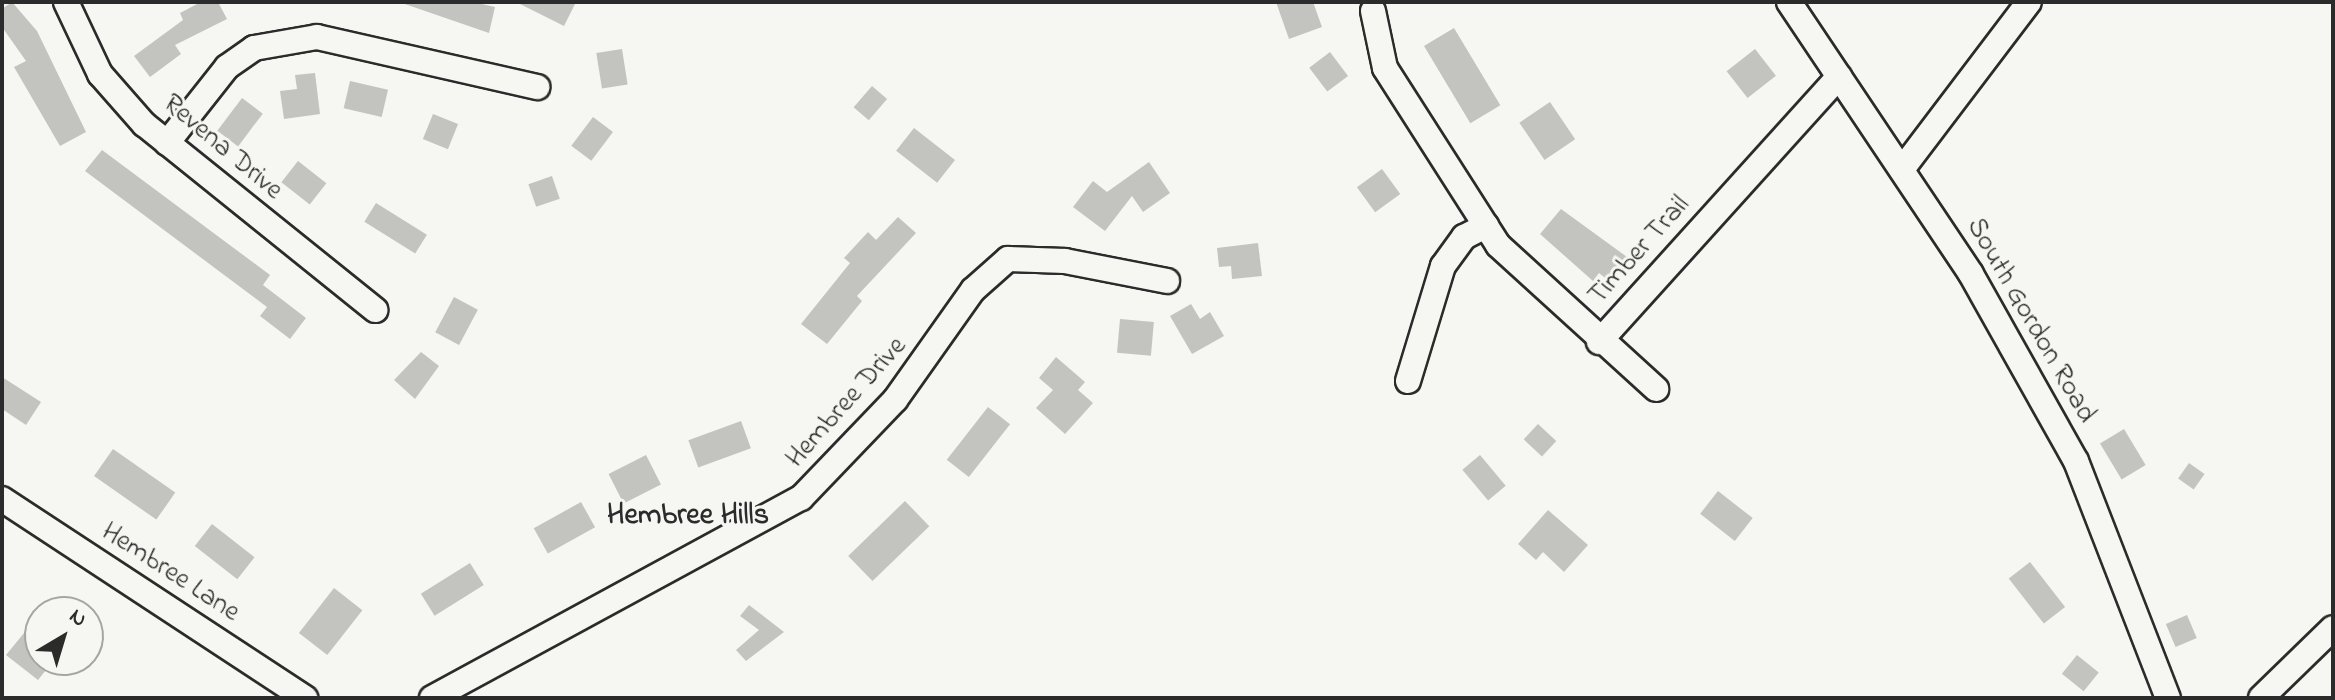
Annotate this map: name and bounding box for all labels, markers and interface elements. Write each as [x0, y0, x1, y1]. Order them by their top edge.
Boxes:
street label: Revena Drive [155, 88, 289, 208]
street label: Timber Trail [1582, 189, 1698, 313]
street label: South Gordon Road [1958, 213, 2102, 429]
street label: Hembree Drive [779, 331, 915, 475]
district label: Hembree Hills [607, 498, 769, 534]
street label: Hembree Lane [95, 516, 245, 630]
north arrow [24, 596, 104, 676]
text: N [62, 601, 93, 636]

